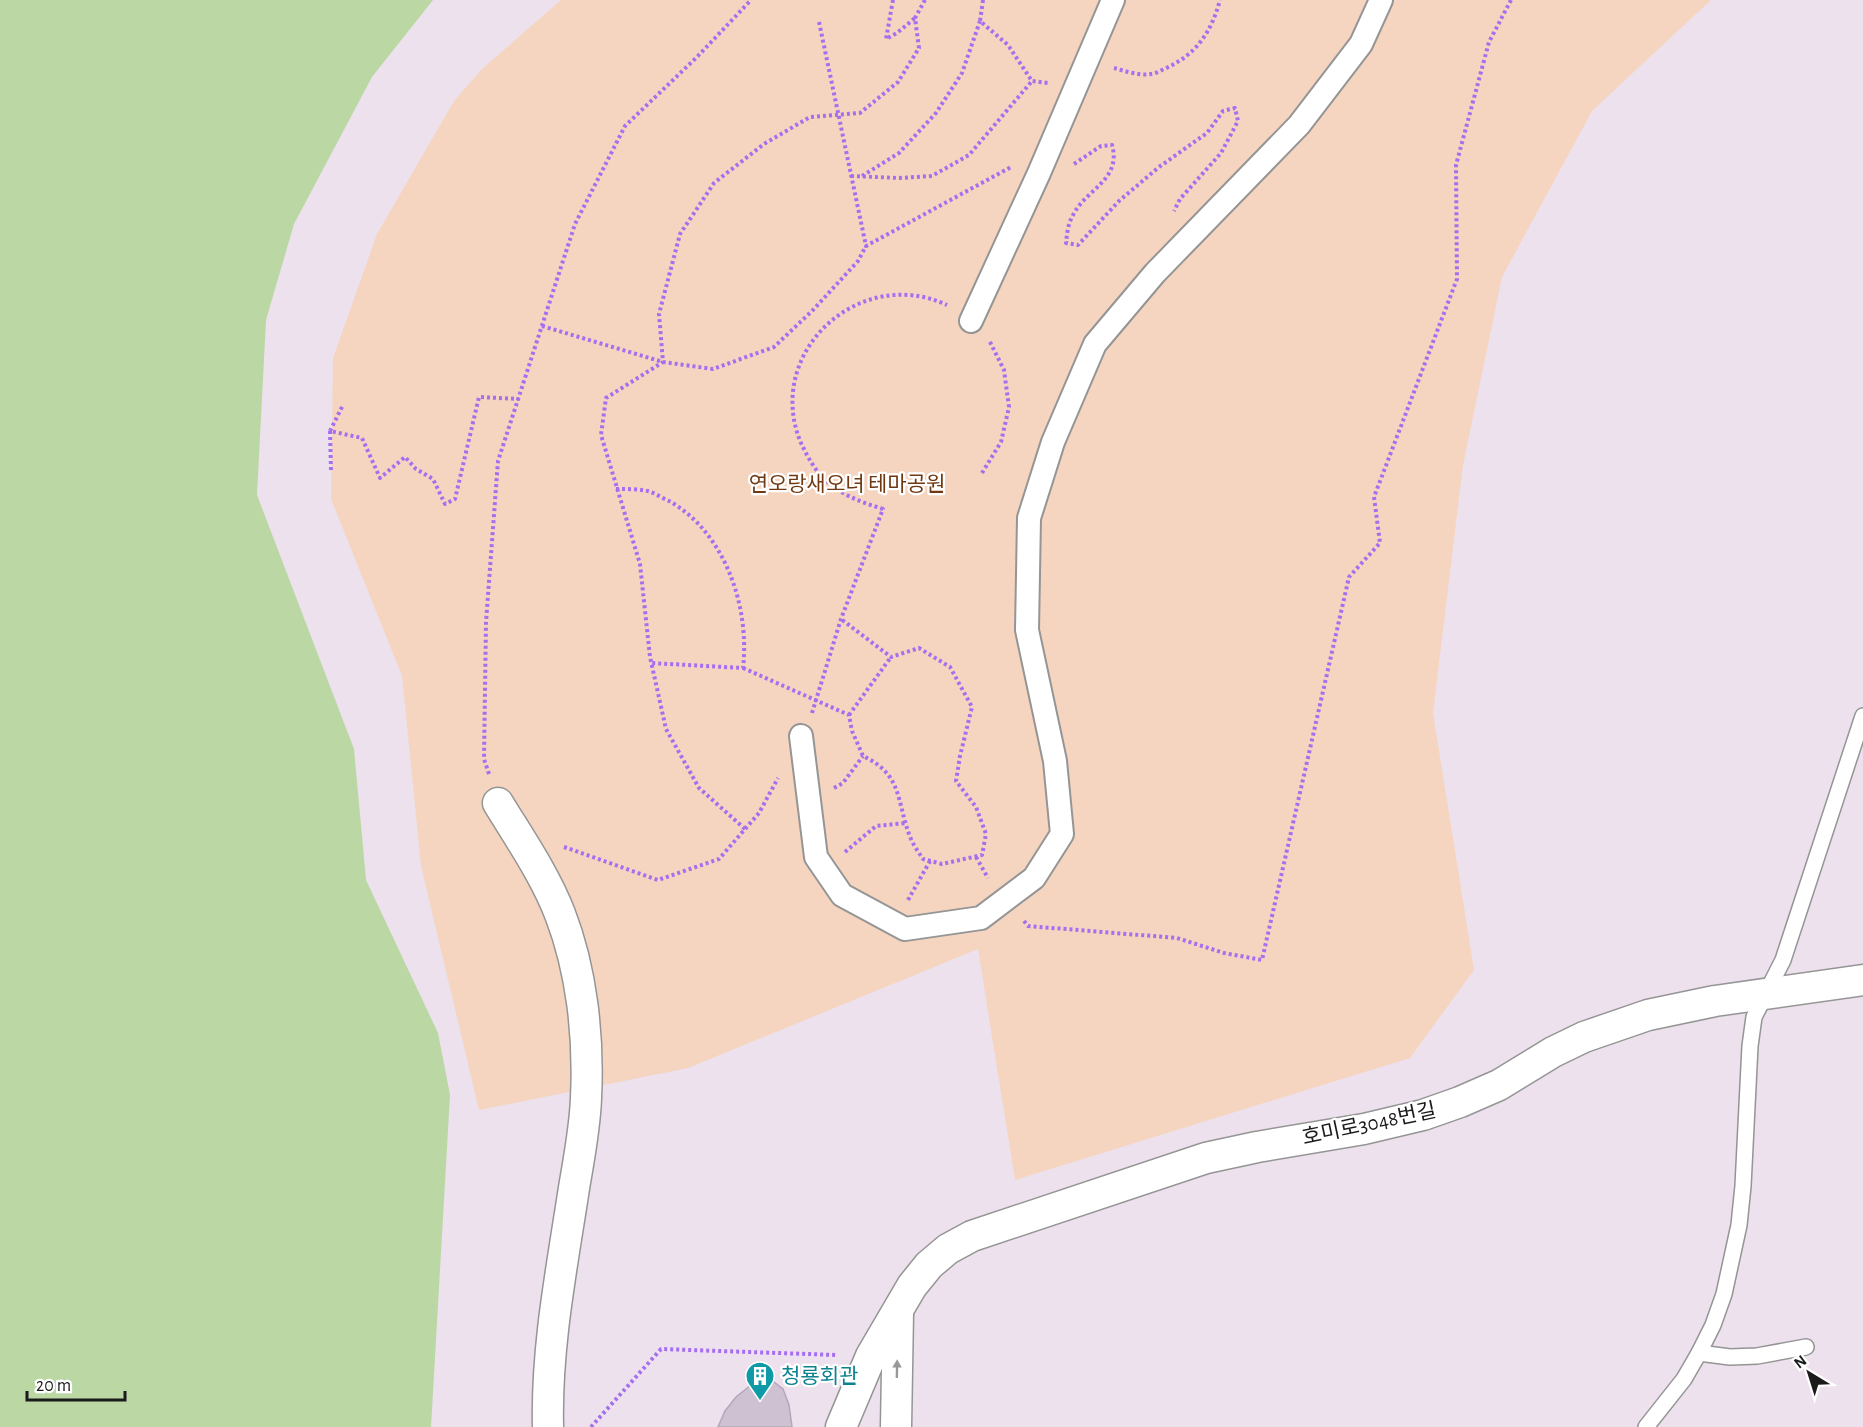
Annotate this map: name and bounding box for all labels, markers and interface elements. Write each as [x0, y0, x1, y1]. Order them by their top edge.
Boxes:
park label: 연오랑새오녀 테마공원 [749, 473, 945, 495]
street label: 호미로3048번길 [1300, 1099, 1438, 1148]
north arrow [1779, 1343, 1839, 1403]
text: N [1791, 1352, 1810, 1372]
one-way arrow [892, 1359, 902, 1378]
building icon: 청룡회관 [744, 1360, 776, 1402]
scale bar [27, 1364, 124, 1402]
place label: 청룡회관 [781, 1365, 858, 1387]
text: 20 m [36, 1377, 71, 1395]

